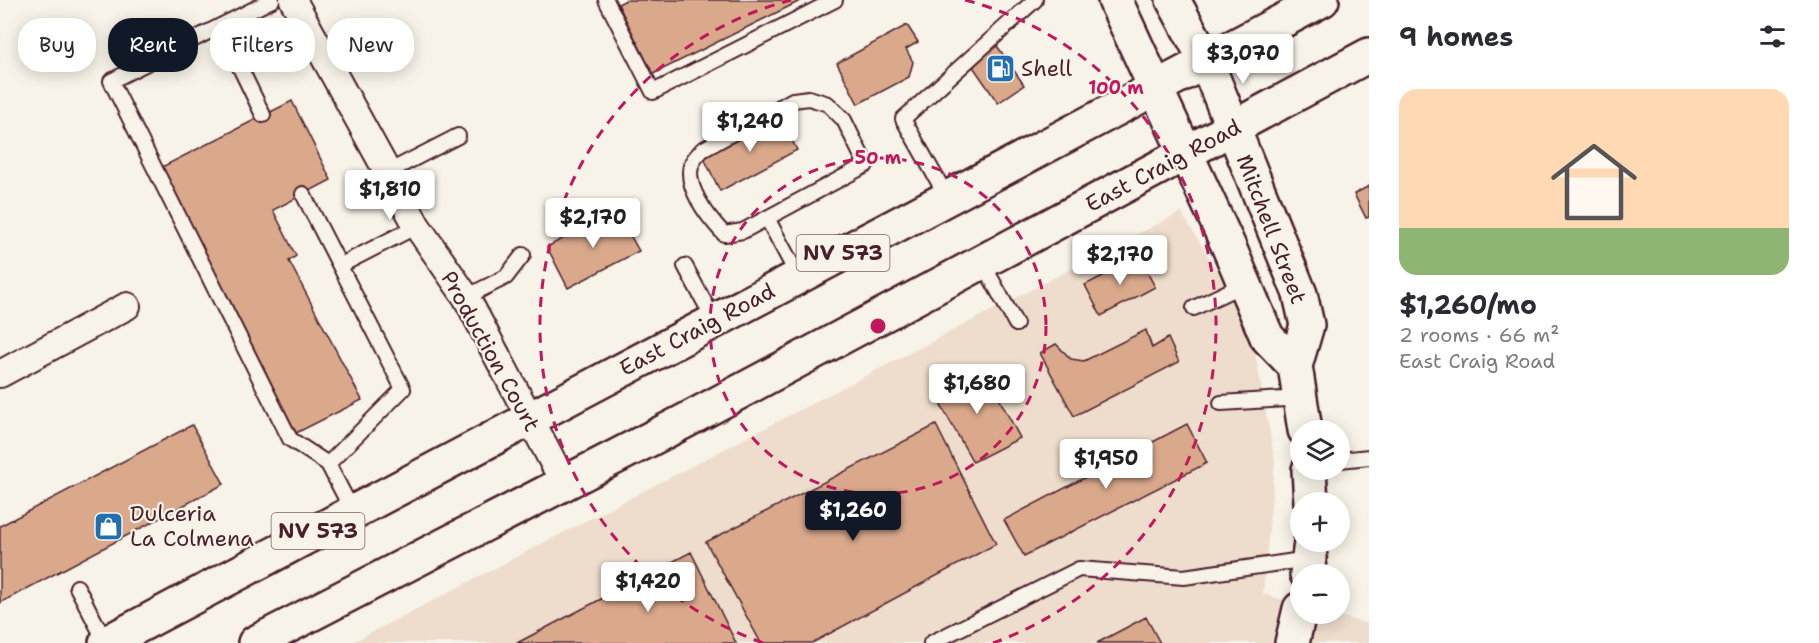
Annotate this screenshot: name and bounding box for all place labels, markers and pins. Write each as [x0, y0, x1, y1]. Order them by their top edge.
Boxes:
pin: $3,070 [1194, 34, 1292, 85]
fuel station icon: Shell [984, 52, 1016, 84]
place label: Shell [1021, 54, 1072, 83]
pin: $1,240 [701, 102, 799, 153]
pin: $1,810 [341, 170, 439, 221]
pin: $2,170 [544, 198, 642, 249]
pin: $2,170 [1071, 235, 1169, 286]
centre of rings [868, 316, 888, 336]
pin: $1,680 [928, 364, 1026, 415]
pin: $1,950 [1057, 439, 1155, 490]
pin: $1,260 [804, 491, 902, 542]
place label: Dulceria La Colmena [130, 499, 254, 553]
shop icon: Dulceria La Colmena [93, 510, 125, 542]
pin: $1,420 [599, 562, 697, 613]

